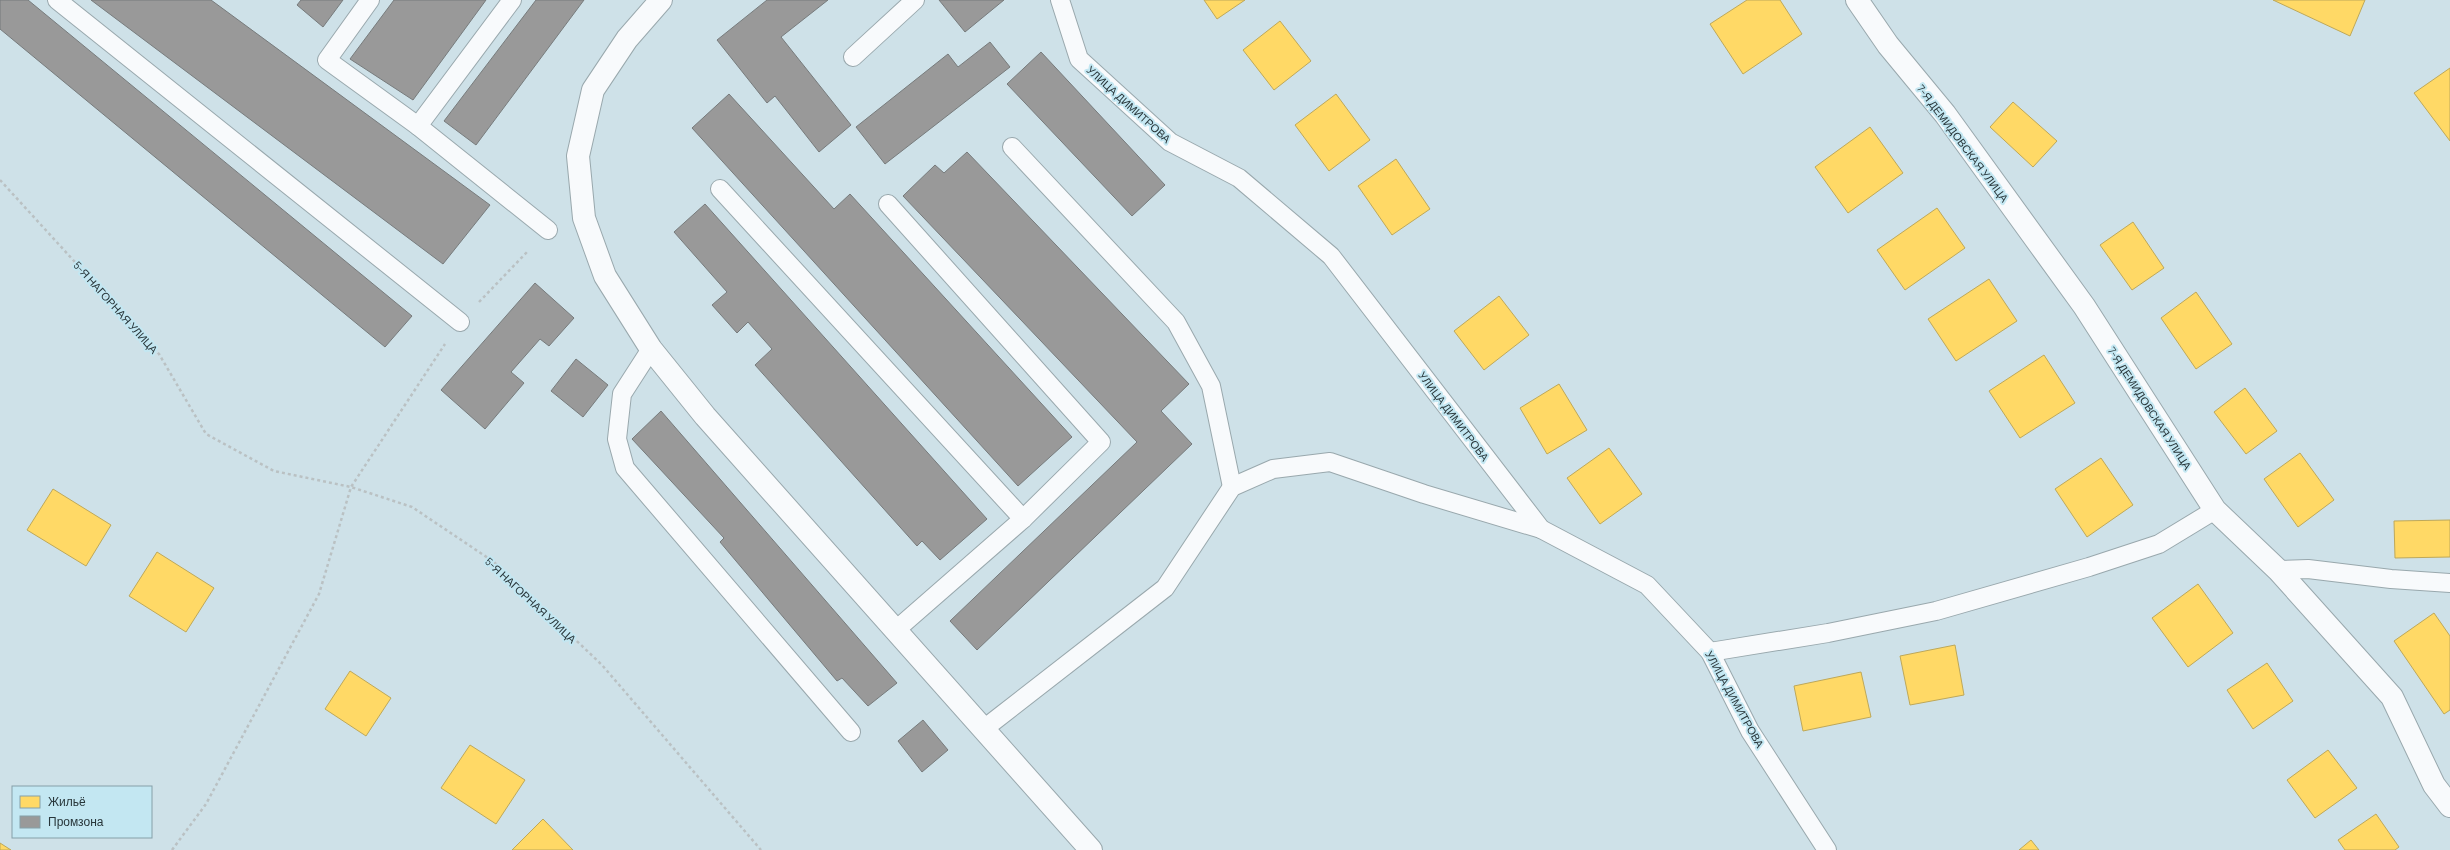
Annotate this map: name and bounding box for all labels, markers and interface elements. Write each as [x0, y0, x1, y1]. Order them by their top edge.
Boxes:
street label: УЛИЦА ДИМИТРОВА [1084, 63, 1174, 146]
street label: 7-Я ДЕМИДОВСКАЯ УЛИЦА [1915, 82, 2012, 205]
street label: 5-Я НАГОРНАЯ УЛИЦА [71, 258, 161, 356]
street label: 7-Я ДЕМИДОВСКАЯ УЛИЦА [2105, 344, 2195, 472]
street label: УЛИЦА ДИМИТРОВА [1416, 369, 1492, 464]
street label: 5-Я НАГОРНАЯ УЛИЦА [483, 555, 580, 646]
street label: УЛИЦА ДИМИТРОВА [1703, 648, 1767, 750]
legend [12, 786, 152, 838]
text: Жильё [48, 794, 86, 808]
text: Промзона [48, 814, 104, 829]

